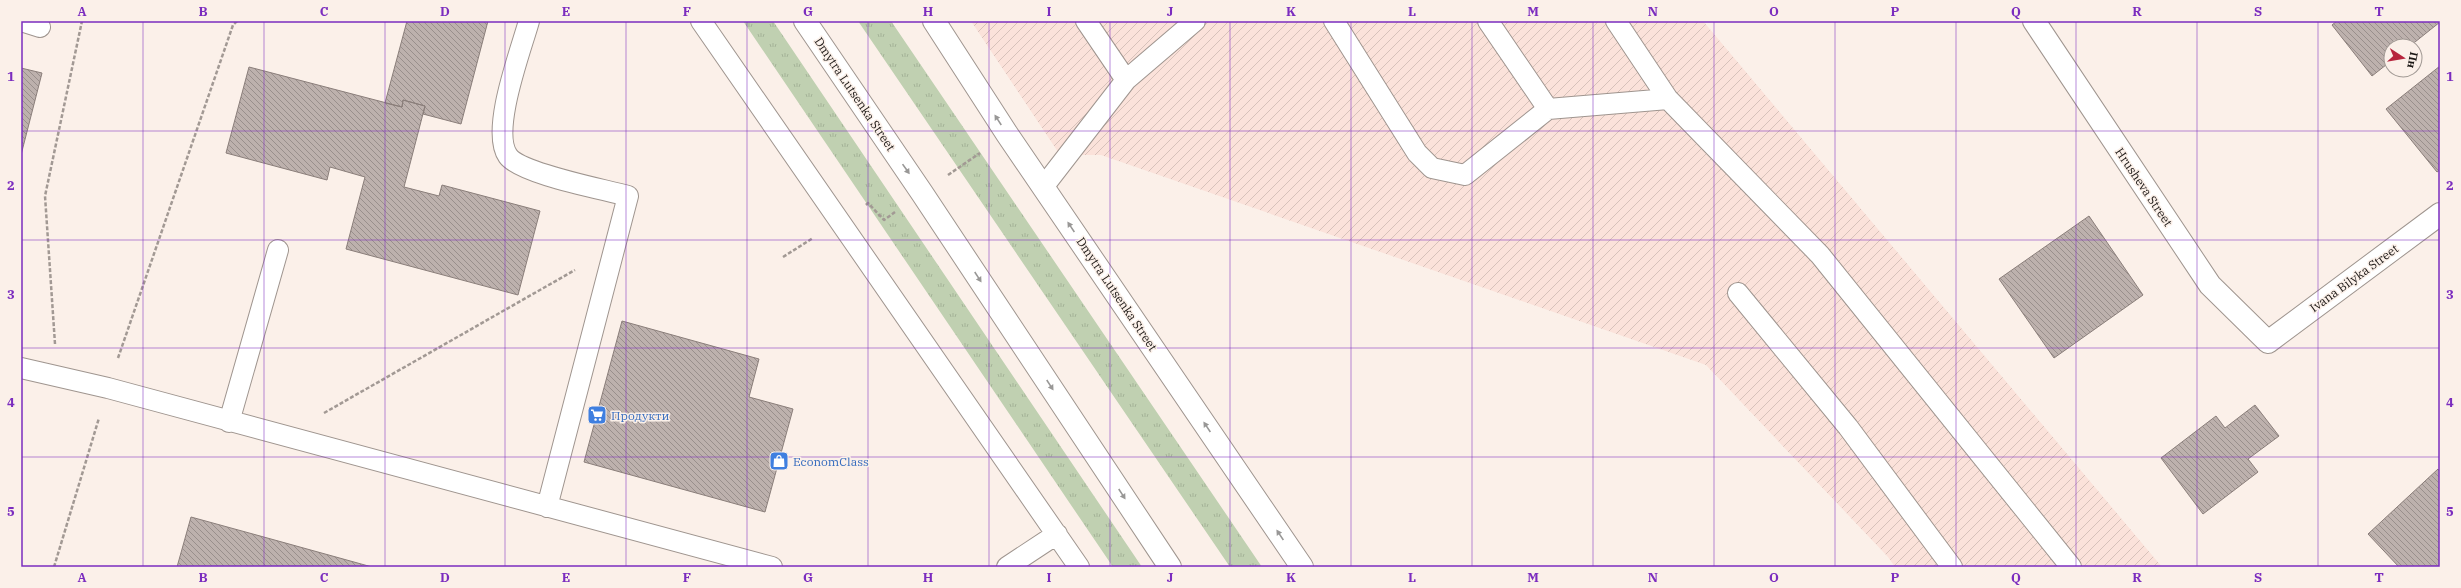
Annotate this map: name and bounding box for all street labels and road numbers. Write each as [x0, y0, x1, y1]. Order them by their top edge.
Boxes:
street label: Dmytra Lutsenka Street [811, 34, 899, 154]
street label: Hrusheva Street [2112, 145, 2176, 229]
street label: Dmytra Lutsenka Street [1073, 234, 1161, 354]
street label: Ivana Bilyka Street [2307, 241, 2401, 315]

